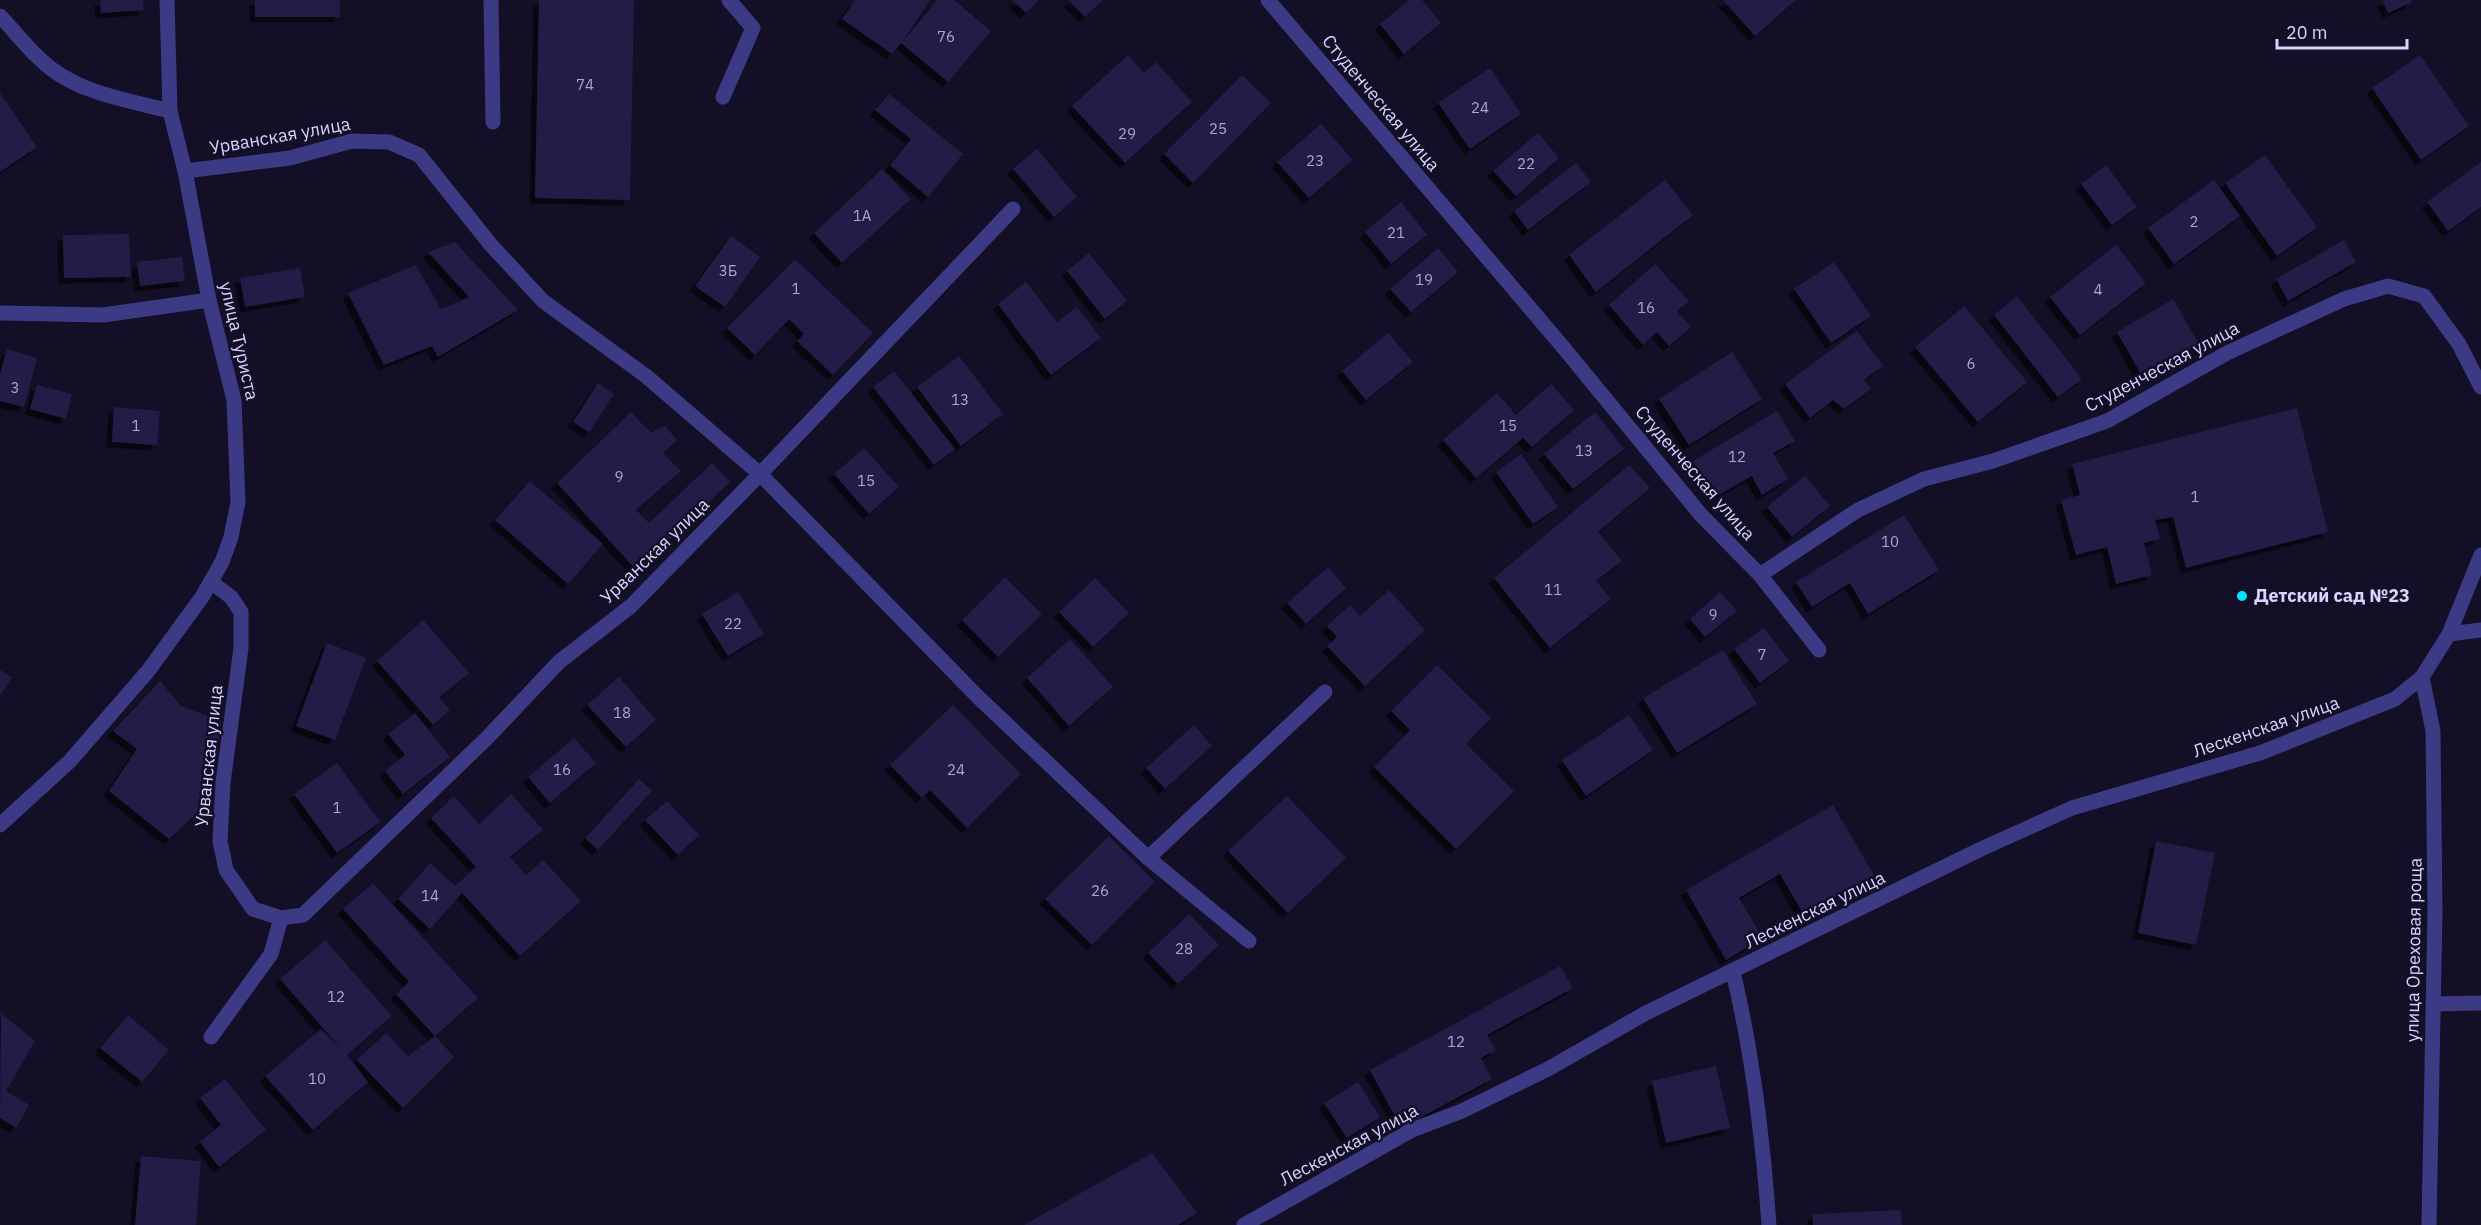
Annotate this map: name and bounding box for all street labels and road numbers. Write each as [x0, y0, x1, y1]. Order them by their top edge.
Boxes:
street label: Студенческая улица [1317, 30, 1446, 176]
street label: Урванская улица [208, 112, 353, 159]
street label: улица Туриста [215, 279, 264, 403]
street label: Студенческая улица [2081, 316, 2243, 417]
street label: Студенческая улица [1630, 400, 1761, 545]
street label: Урванская улица [595, 493, 714, 608]
street label: Урванская улица [190, 683, 227, 828]
street label: Лескенская улица [2190, 691, 2342, 762]
street label: улица Ореховая роща [2400, 857, 2427, 1042]
street label: Лескенская улица [1741, 865, 1889, 954]
street label: Лескенская улица [1276, 1098, 1422, 1191]

